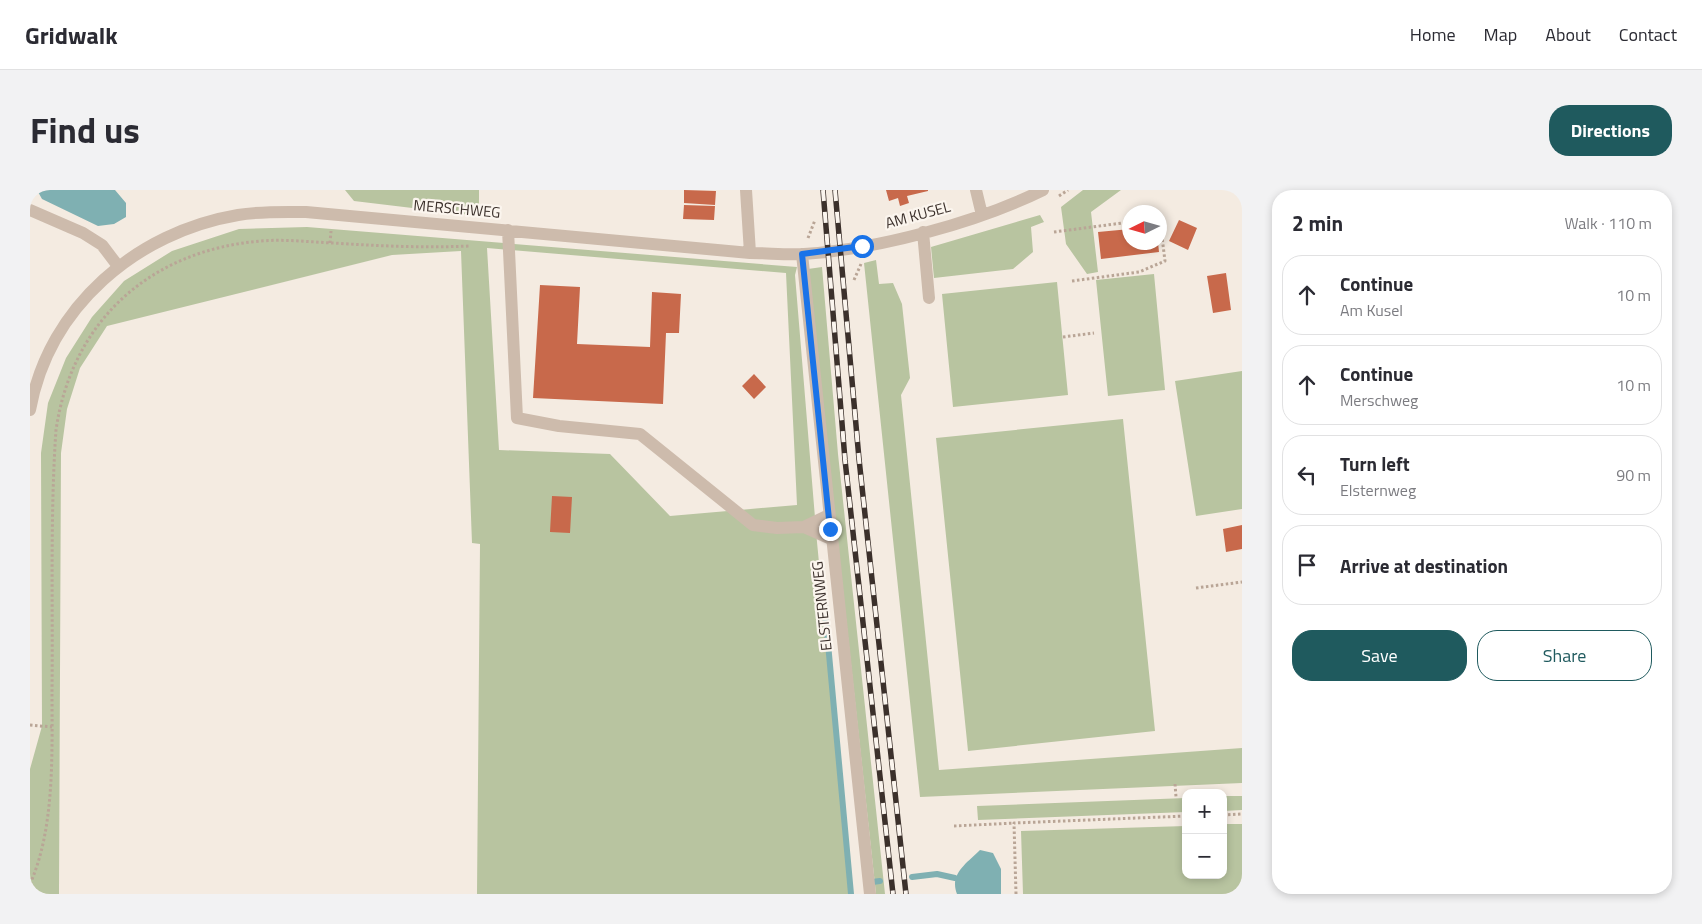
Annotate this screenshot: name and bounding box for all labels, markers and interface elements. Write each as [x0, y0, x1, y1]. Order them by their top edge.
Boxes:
text: Gridwalk [25, 17, 118, 53]
text: Home [1410, 21, 1456, 48]
text: Map [1484, 21, 1517, 48]
text: About [1545, 21, 1591, 48]
text: Contact [1619, 21, 1677, 48]
text: Find us [30, 103, 140, 157]
button: Directions [1549, 105, 1672, 156]
street label: MERSCHWEG [413, 193, 502, 224]
street label: AM KUSEL [883, 195, 953, 234]
north arrow [1122, 205, 1167, 250]
text: 2 min [1292, 207, 1343, 239]
text: Walk · 110 m [1564, 211, 1652, 235]
route start [851, 235, 874, 258]
text: Continue [1340, 269, 1413, 298]
icon: ahead [1293, 281, 1321, 309]
text: 10 m [1616, 283, 1651, 307]
text: Am Kusel [1340, 298, 1403, 322]
text: Continue [1340, 359, 1413, 388]
icon: ahead [1293, 371, 1321, 399]
text: 10 m [1616, 373, 1651, 397]
text: Merschweg [1340, 388, 1418, 412]
text: Turn left [1340, 449, 1410, 478]
icon: left [1293, 461, 1321, 489]
text: 90 m [1616, 463, 1651, 487]
text: Elsternweg [1340, 478, 1416, 502]
route end [819, 518, 842, 541]
icon: arrive [1293, 551, 1321, 579]
text: Arrive at destination [1340, 551, 1508, 580]
street label: ELSTERNWEG [805, 560, 838, 652]
button: Save [1292, 630, 1467, 681]
button: Share [1477, 630, 1652, 681]
map controls [1182, 789, 1227, 879]
button: + [1182, 789, 1227, 834]
button: − [1182, 834, 1227, 879]

